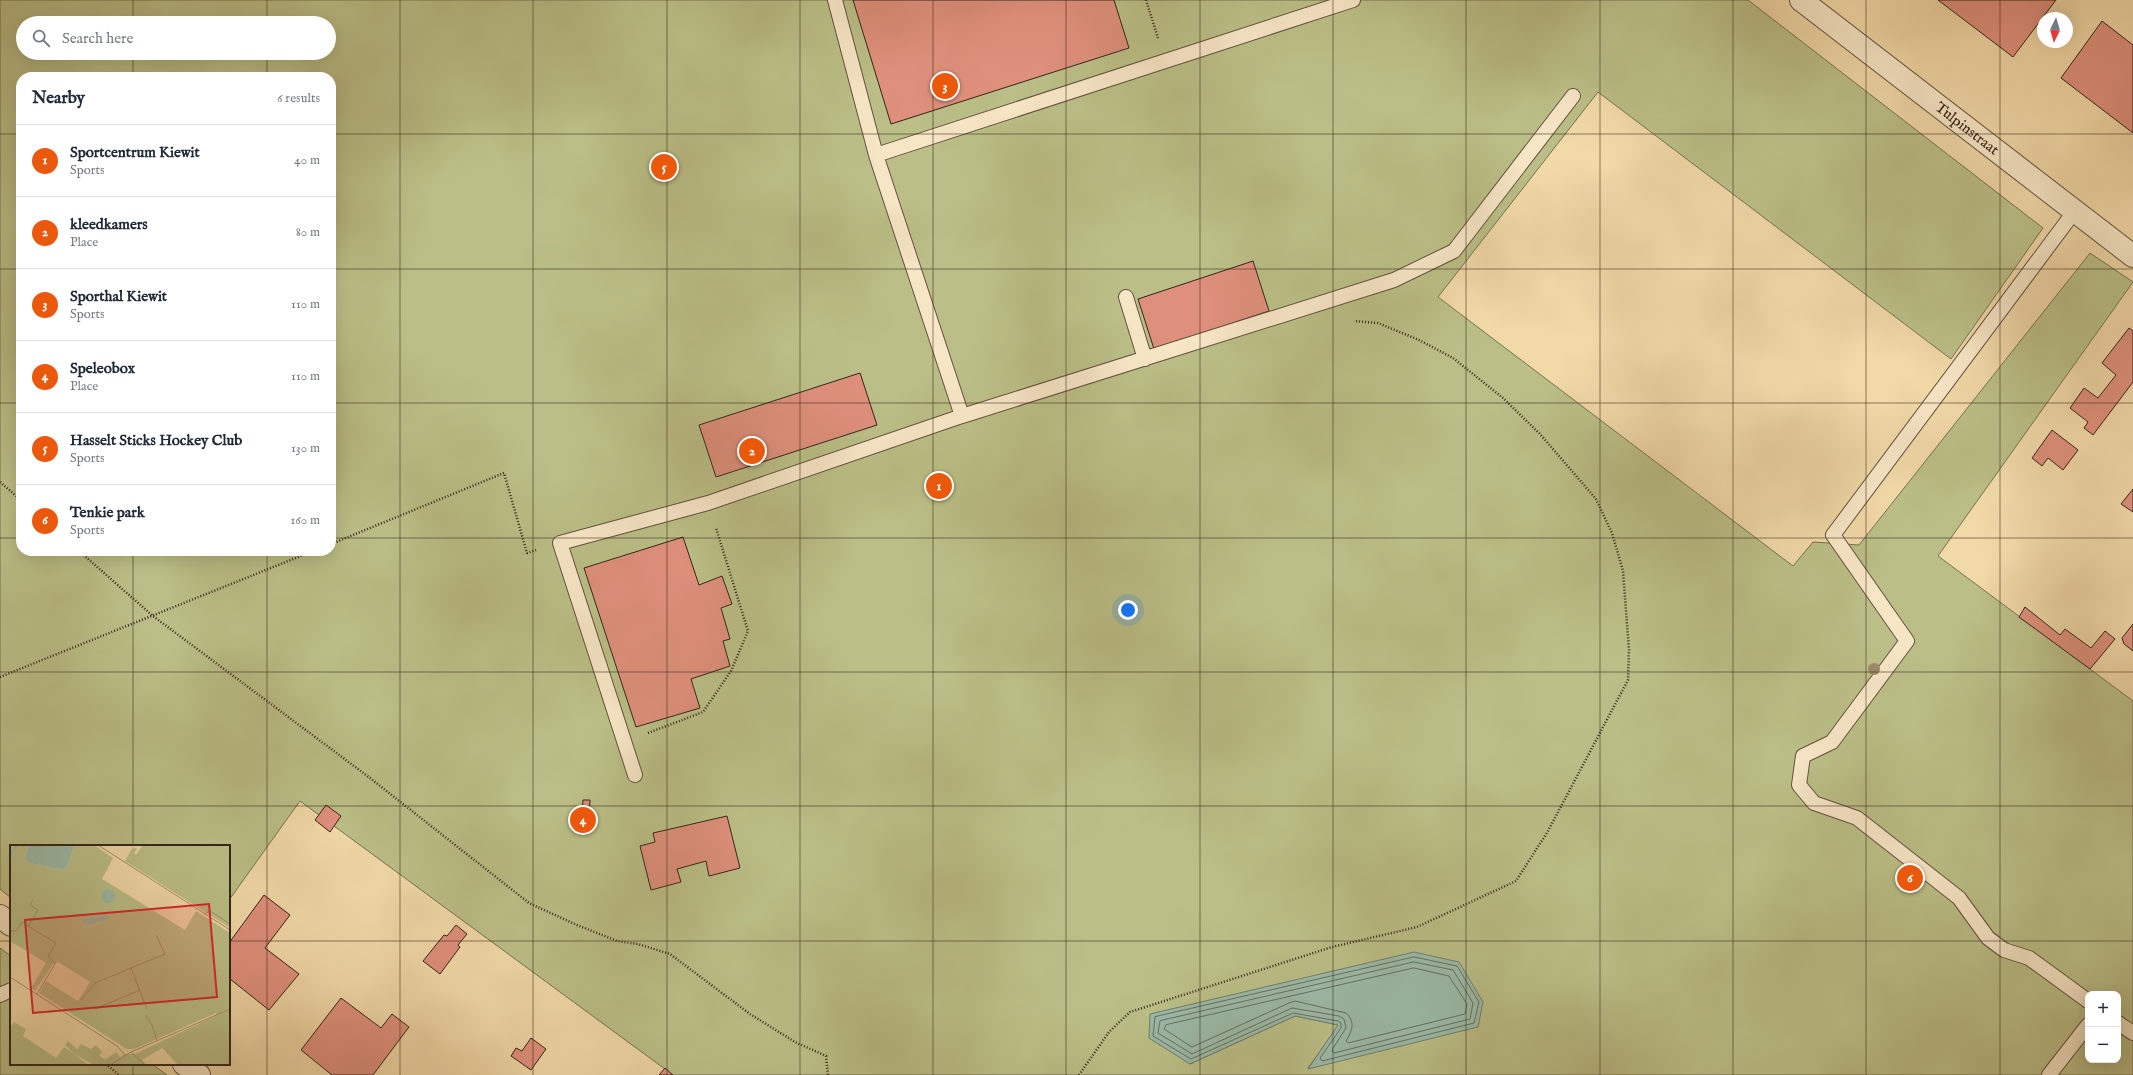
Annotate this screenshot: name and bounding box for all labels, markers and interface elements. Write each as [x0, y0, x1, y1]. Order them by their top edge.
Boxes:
north arrow [2037, 12, 2073, 48]
search box [16, 16, 336, 60]
icon: search [30, 27, 52, 49]
text: Search here [62, 29, 133, 48]
pin: 3 [932, 71, 958, 101]
text: Nearby [32, 88, 85, 109]
text: 6 results [277, 90, 320, 107]
street label: Tulpinstraat [1932, 98, 2003, 159]
text: Sportcentrum Kiewit [70, 143, 200, 162]
text: 1 [43, 152, 47, 169]
text: 40 m [294, 152, 320, 169]
pin: 5 [651, 152, 677, 182]
text: Sports [70, 162, 105, 179]
text: kleedkamers [70, 215, 148, 234]
text: 2 [42, 224, 48, 241]
text: 80 m [296, 224, 320, 241]
text: Place [70, 234, 98, 251]
text: Sporthal Kiewit [70, 287, 167, 306]
text: 3 [43, 296, 47, 313]
text: 110 m [291, 296, 320, 313]
text: Sports [70, 306, 105, 323]
text: Speleobox [70, 359, 135, 378]
text: 4 [42, 368, 48, 385]
text: 110 m [291, 368, 320, 385]
text: Place [70, 378, 98, 395]
text: Hasselt Sticks Hockey Club [70, 431, 242, 450]
pin: 2 [739, 436, 765, 466]
text: 5 [43, 440, 47, 457]
text: 130 m [291, 440, 320, 457]
text: Sports [70, 450, 105, 467]
pin: 1 [926, 471, 952, 501]
text: Tenkie park [70, 503, 145, 522]
text: 6 [42, 512, 48, 529]
text: 160 m [290, 512, 320, 529]
text: Sports [70, 522, 105, 539]
your location [1118, 600, 1138, 620]
pin: 4 [570, 805, 596, 835]
inset map [10, 845, 230, 1065]
pin: 6 [1897, 863, 1923, 893]
map controls [2085, 991, 2121, 1063]
button: + [2085, 991, 2121, 1027]
button: − [2085, 1027, 2121, 1063]

